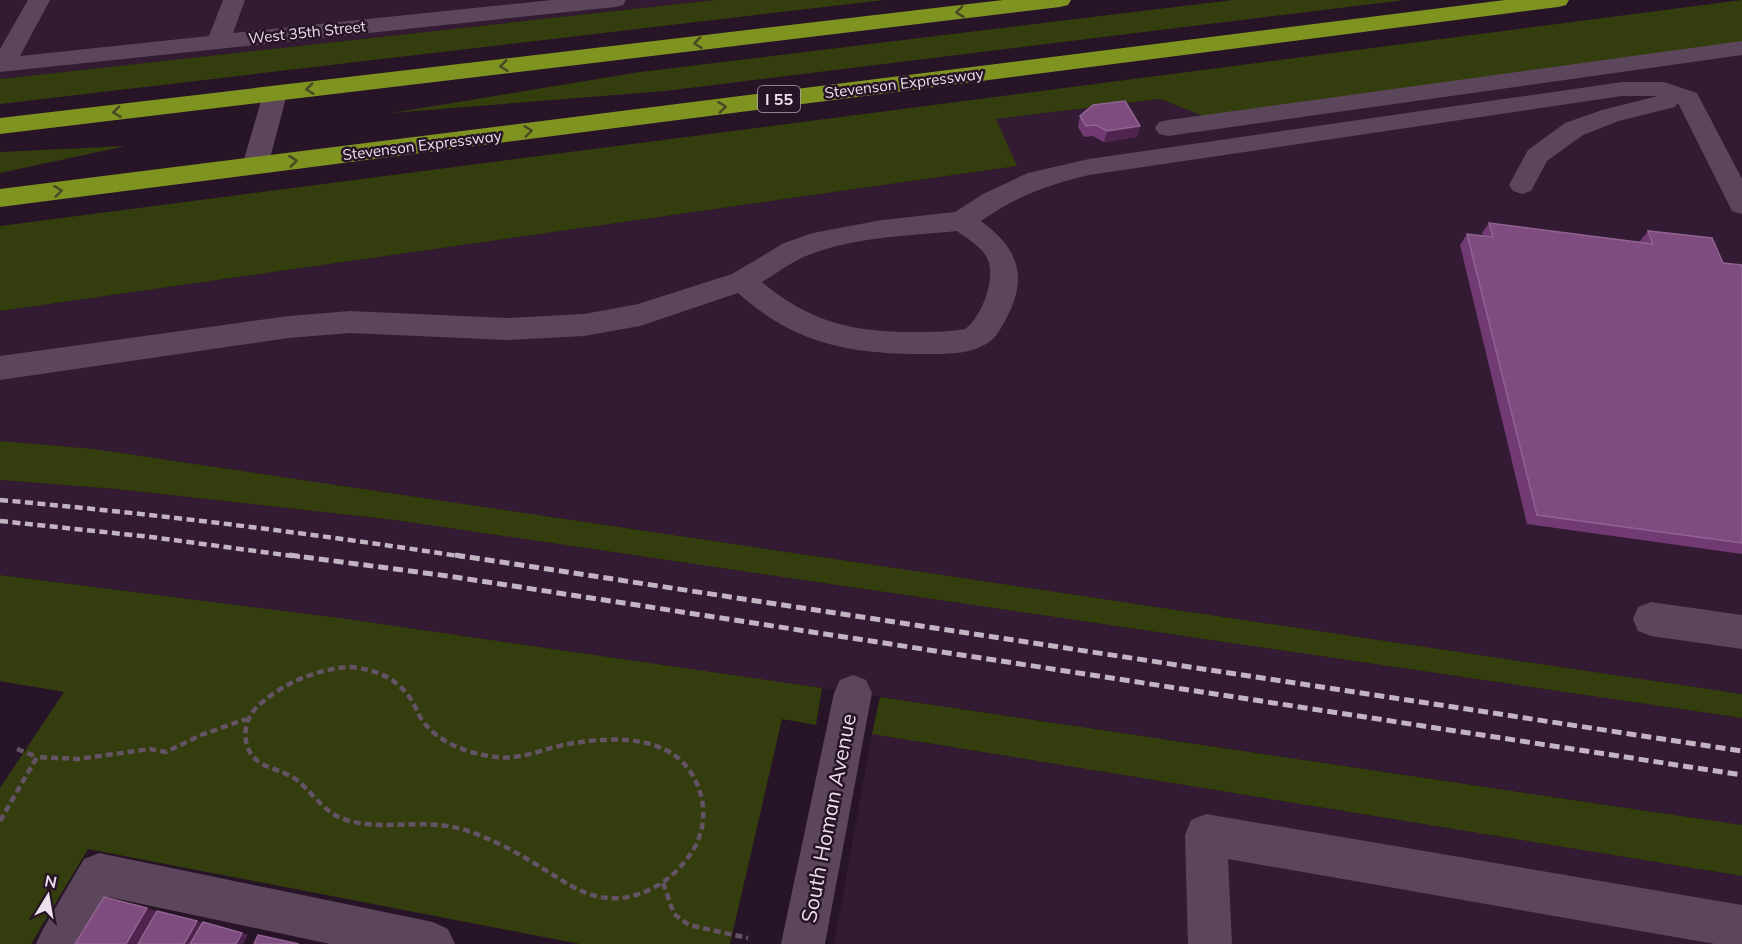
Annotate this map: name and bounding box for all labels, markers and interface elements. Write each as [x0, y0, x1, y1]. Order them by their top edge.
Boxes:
one-way arrow [955, 5, 965, 18]
street label: West 35th Street [247, 16, 367, 48]
one-way arrow [693, 36, 702, 49]
one-way arrow [499, 60, 509, 72]
street label: Stevenson Expressway [823, 64, 985, 102]
one-way arrow [306, 83, 315, 95]
road number: I 55 [758, 86, 800, 112]
one-way arrow [717, 101, 726, 113]
one-way arrow [112, 106, 121, 118]
one-way arrow [524, 125, 533, 138]
street label: Stevenson Expressway [341, 126, 503, 164]
one-way arrow [289, 155, 298, 168]
one-way arrow [53, 185, 63, 198]
street label: South Homan Avenue [795, 711, 861, 925]
north arrow [18, 866, 78, 926]
text: N [43, 870, 59, 892]

